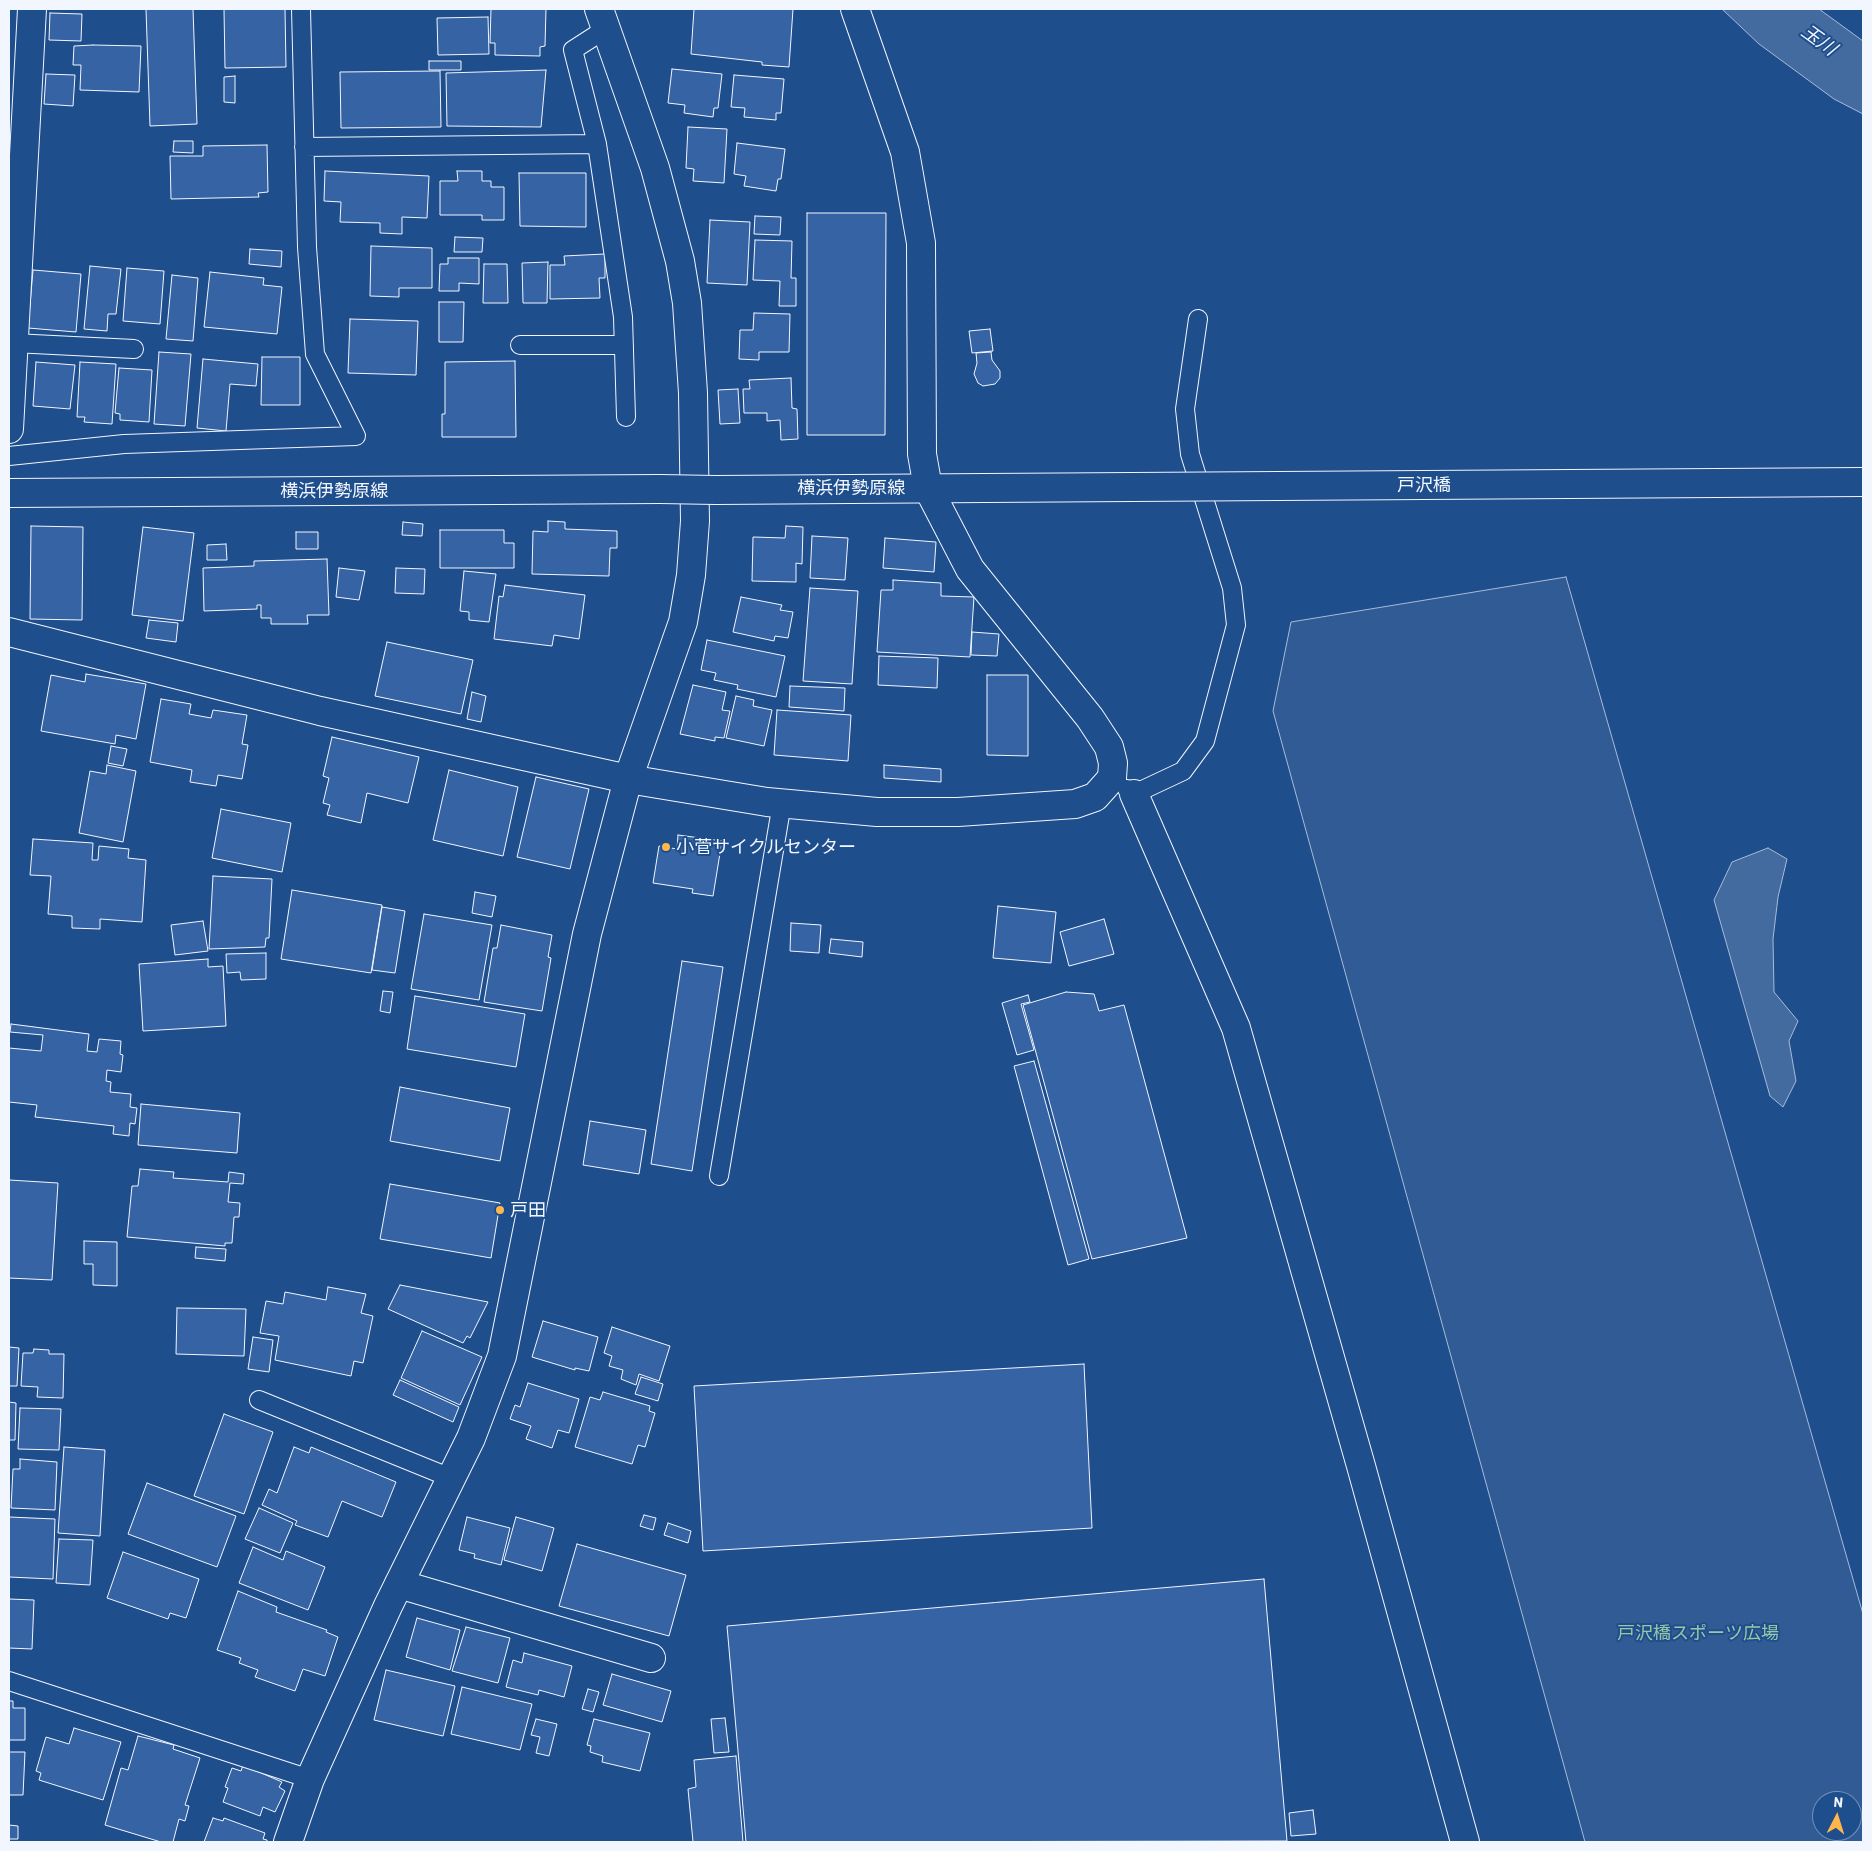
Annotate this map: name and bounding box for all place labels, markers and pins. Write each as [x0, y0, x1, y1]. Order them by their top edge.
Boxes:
place label: 小菅サイクルセンター [676, 836, 856, 858]
marker: 小菅サイクルセンター [660, 841, 672, 853]
place label: 戸田 [510, 1199, 546, 1221]
marker: 戸田 [494, 1204, 506, 1216]

